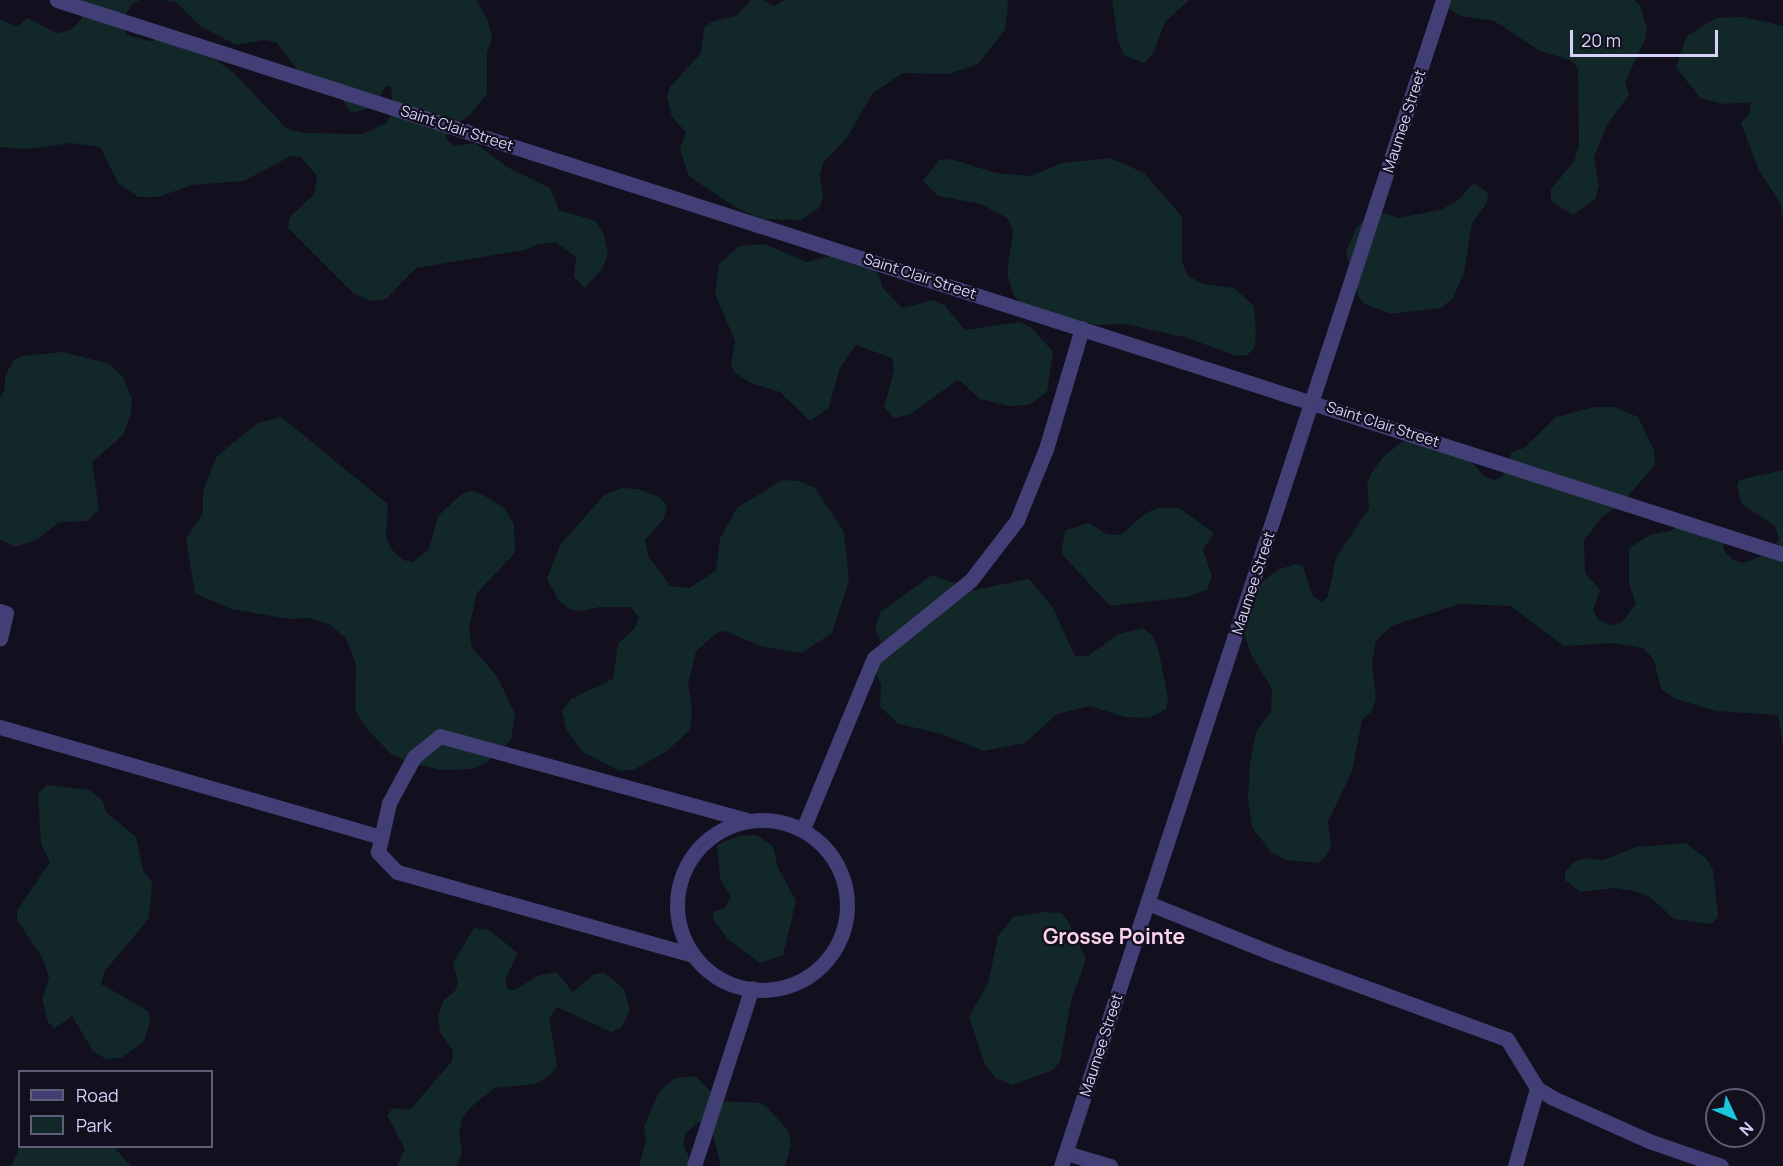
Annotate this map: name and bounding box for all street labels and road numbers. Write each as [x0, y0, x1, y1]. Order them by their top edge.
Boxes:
street label: Maumee Street [1379, 67, 1429, 175]
street label: Saint Clair Street [398, 101, 516, 155]
street label: Saint Clair Street [861, 249, 979, 303]
street label: Saint Clair Street [1324, 397, 1442, 451]
street label: Maumee Street [1228, 529, 1278, 637]
street label: Maumee Street [1076, 991, 1126, 1099]

